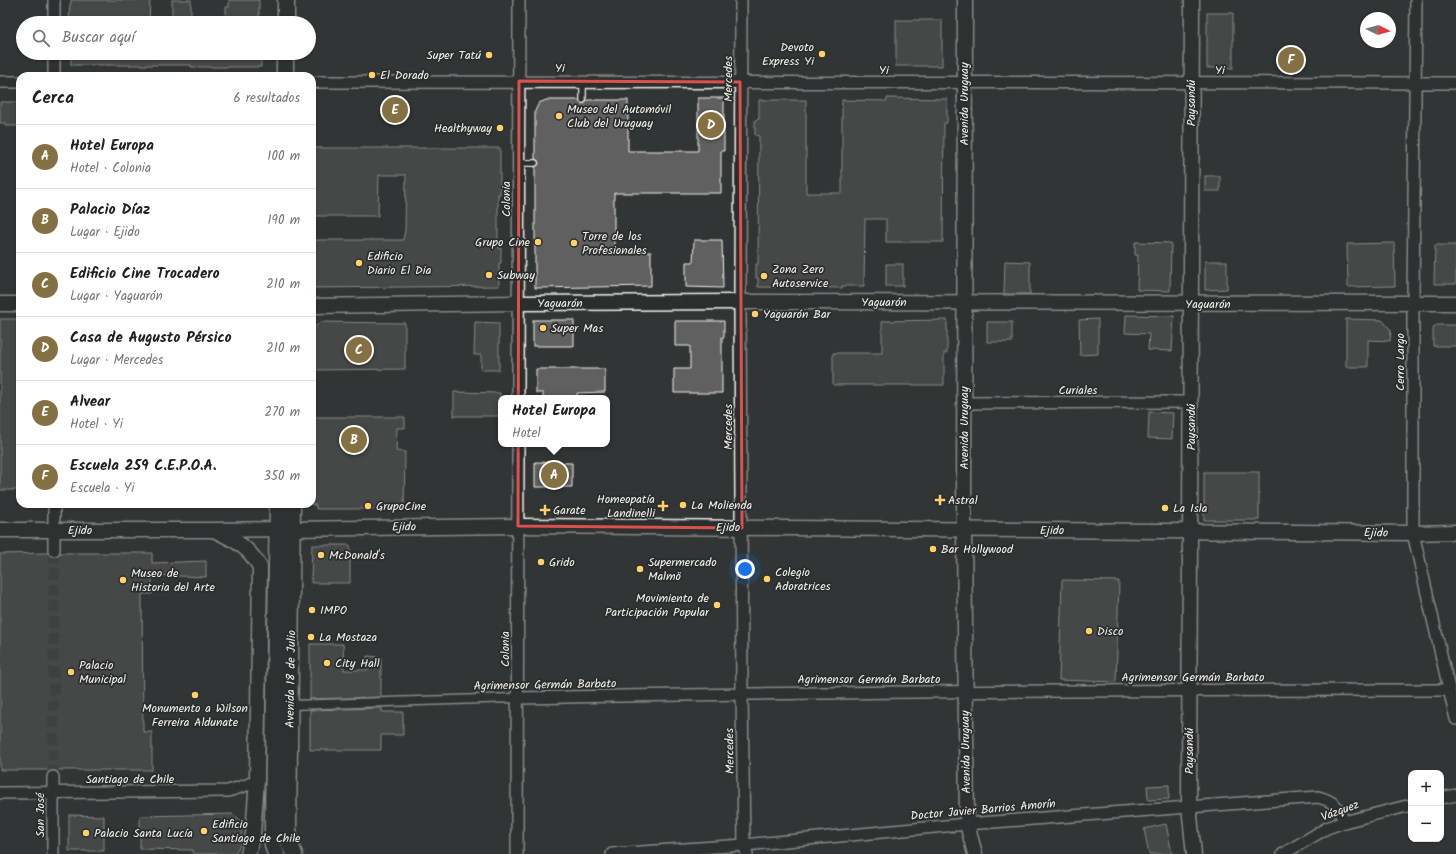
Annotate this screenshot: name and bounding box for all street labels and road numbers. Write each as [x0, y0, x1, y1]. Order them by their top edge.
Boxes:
street label: Mercedes [719, 56, 738, 102]
street label: Yi [555, 59, 566, 78]
street label: Yi [879, 61, 890, 80]
street label: Yi [1215, 61, 1226, 80]
street label: Avenida Uruguay [955, 62, 974, 146]
street label: Paysandú [1182, 79, 1201, 126]
street label: Colonia [497, 181, 516, 217]
street label: Yaguarón [861, 293, 907, 312]
street label: Yaguarón [537, 294, 583, 313]
street label: Yaguarón [1185, 295, 1231, 314]
street label: Cerro Largo [1391, 333, 1410, 391]
street label: Curiales [1059, 381, 1097, 400]
street label: Avenida Uruguay [955, 386, 974, 470]
street label: Paysandú [1182, 403, 1201, 450]
street label: Mercedes [719, 404, 738, 450]
street label: Ejido [392, 517, 416, 537]
street label: Ejido [716, 518, 740, 537]
street label: Ejido [68, 521, 92, 540]
street label: Ejido [1040, 521, 1064, 540]
street label: Ejido [1364, 523, 1388, 543]
street label: Avenida 18 de Julio [281, 630, 301, 728]
street label: Colonia [496, 631, 515, 667]
street label: Agrimensor Germán Barbato [1122, 668, 1264, 687]
street label: Agrimensor Germán Barbato [798, 670, 940, 689]
street label: Agrimensor Germán Barbato [473, 674, 617, 696]
street label: Avenida Uruguay [956, 710, 976, 794]
street label: Paysandú [1180, 727, 1199, 774]
street label: Mercedes [720, 728, 740, 774]
street label: Santiago de Chile [86, 770, 175, 789]
street label: San José [31, 792, 50, 837]
street label: Doctor Javier Barrios Amorín [910, 794, 1056, 826]
street label: Vázquez [1318, 795, 1362, 827]

